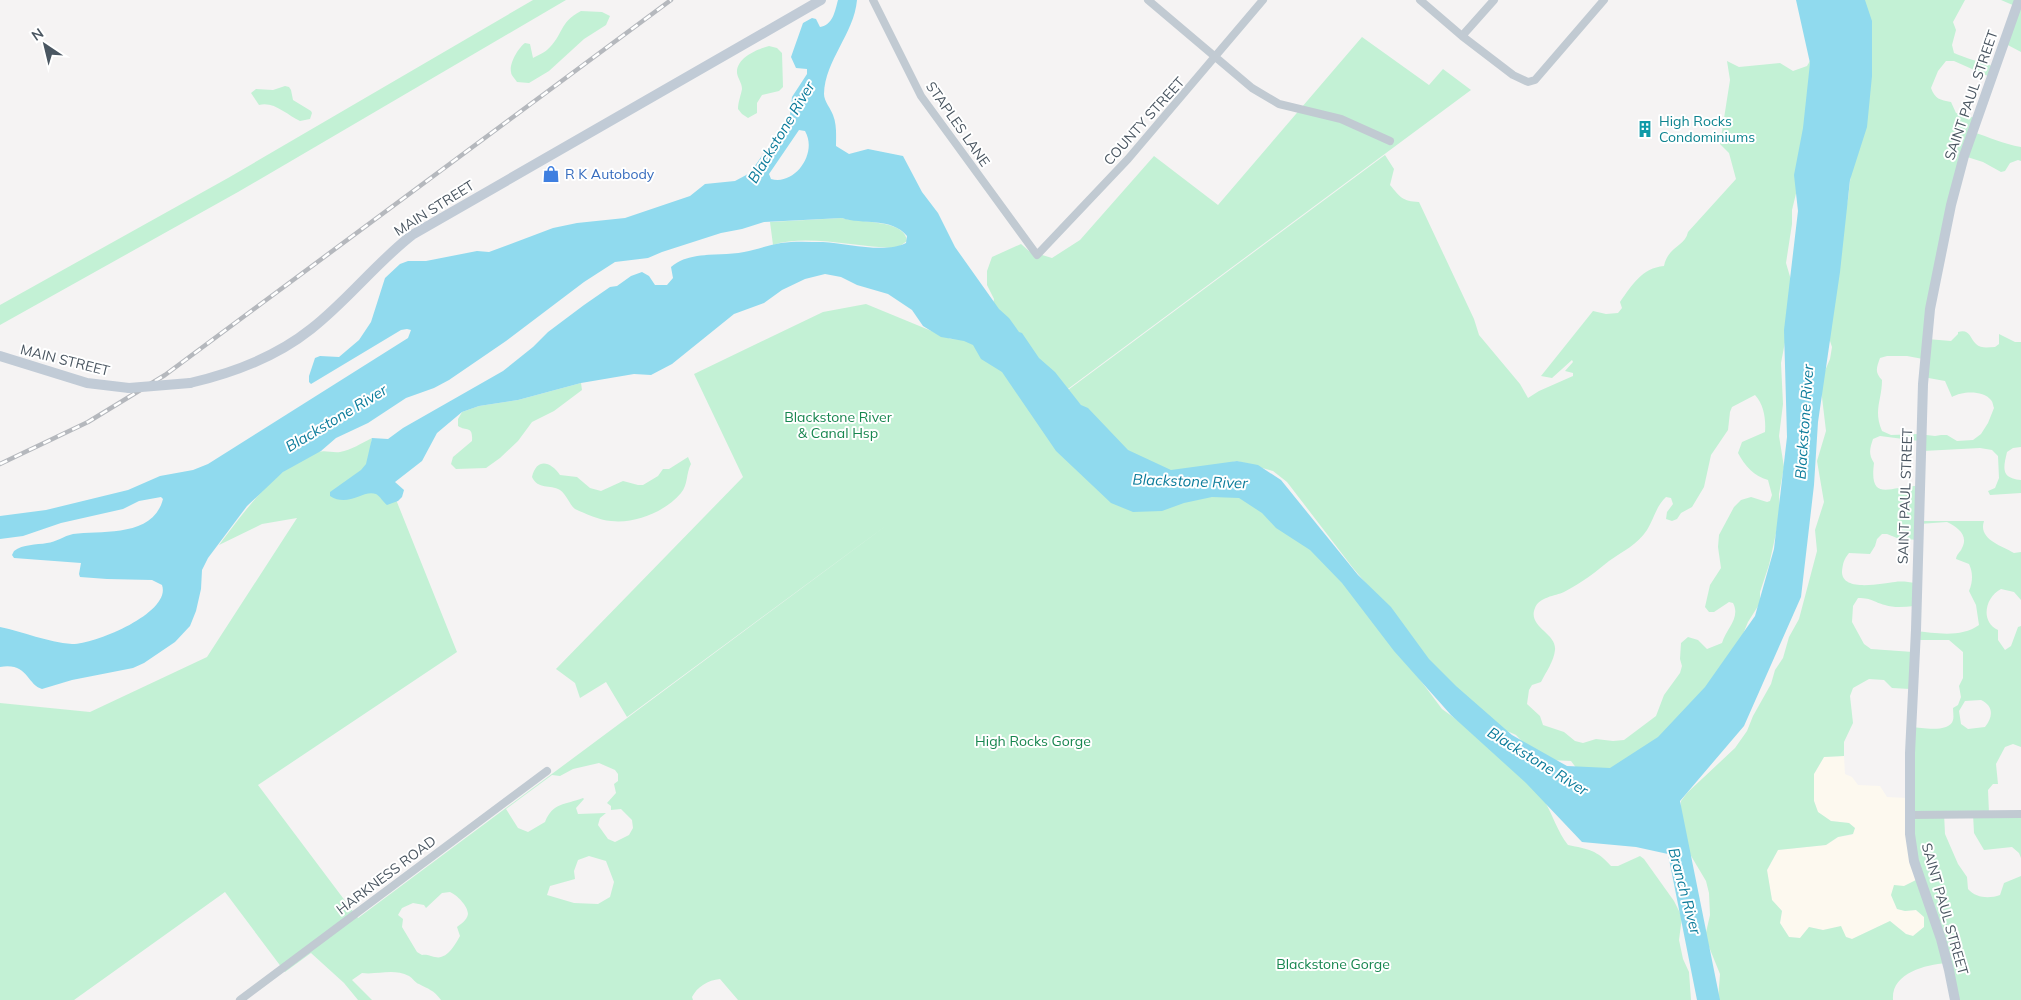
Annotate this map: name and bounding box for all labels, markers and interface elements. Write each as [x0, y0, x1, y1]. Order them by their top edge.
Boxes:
north arrow [20, 20, 70, 70]
text: N [28, 24, 47, 45]
street label: SAINT PAUL STREET [1940, 27, 2002, 162]
street label: COUNTY STREET [1100, 73, 1189, 169]
water label: Blackstone River [743, 77, 819, 186]
street label: STAPLES LANE [922, 78, 994, 170]
place label: High Rocks Condominiums [1659, 112, 1755, 146]
building icon: High Rocks Condominiums [1635, 119, 1655, 139]
shop icon: R K Autobody [541, 164, 561, 184]
place label: R K Autobody [565, 165, 655, 183]
street label: MAIN STREET [390, 176, 478, 240]
street label: MAIN STREET [18, 340, 112, 380]
water label: Blackstone River [1791, 363, 1818, 480]
water label: Blackstone River [282, 380, 391, 456]
park label: Blackstone River & Canal Hsp [784, 408, 893, 442]
street label: SAINT PAUL STREET [1894, 427, 1916, 564]
water label: Blackstone River [1132, 469, 1248, 493]
water label: Blackstone River [1484, 722, 1592, 800]
park label: High Rocks Gorge [975, 732, 1091, 750]
street label: HARKNESS ROAD [333, 832, 439, 918]
street label: SAINT PAUL STREET [1918, 841, 1973, 978]
water label: Branch River [1664, 846, 1706, 937]
park label: Blackstone Gorge [1276, 955, 1390, 973]

